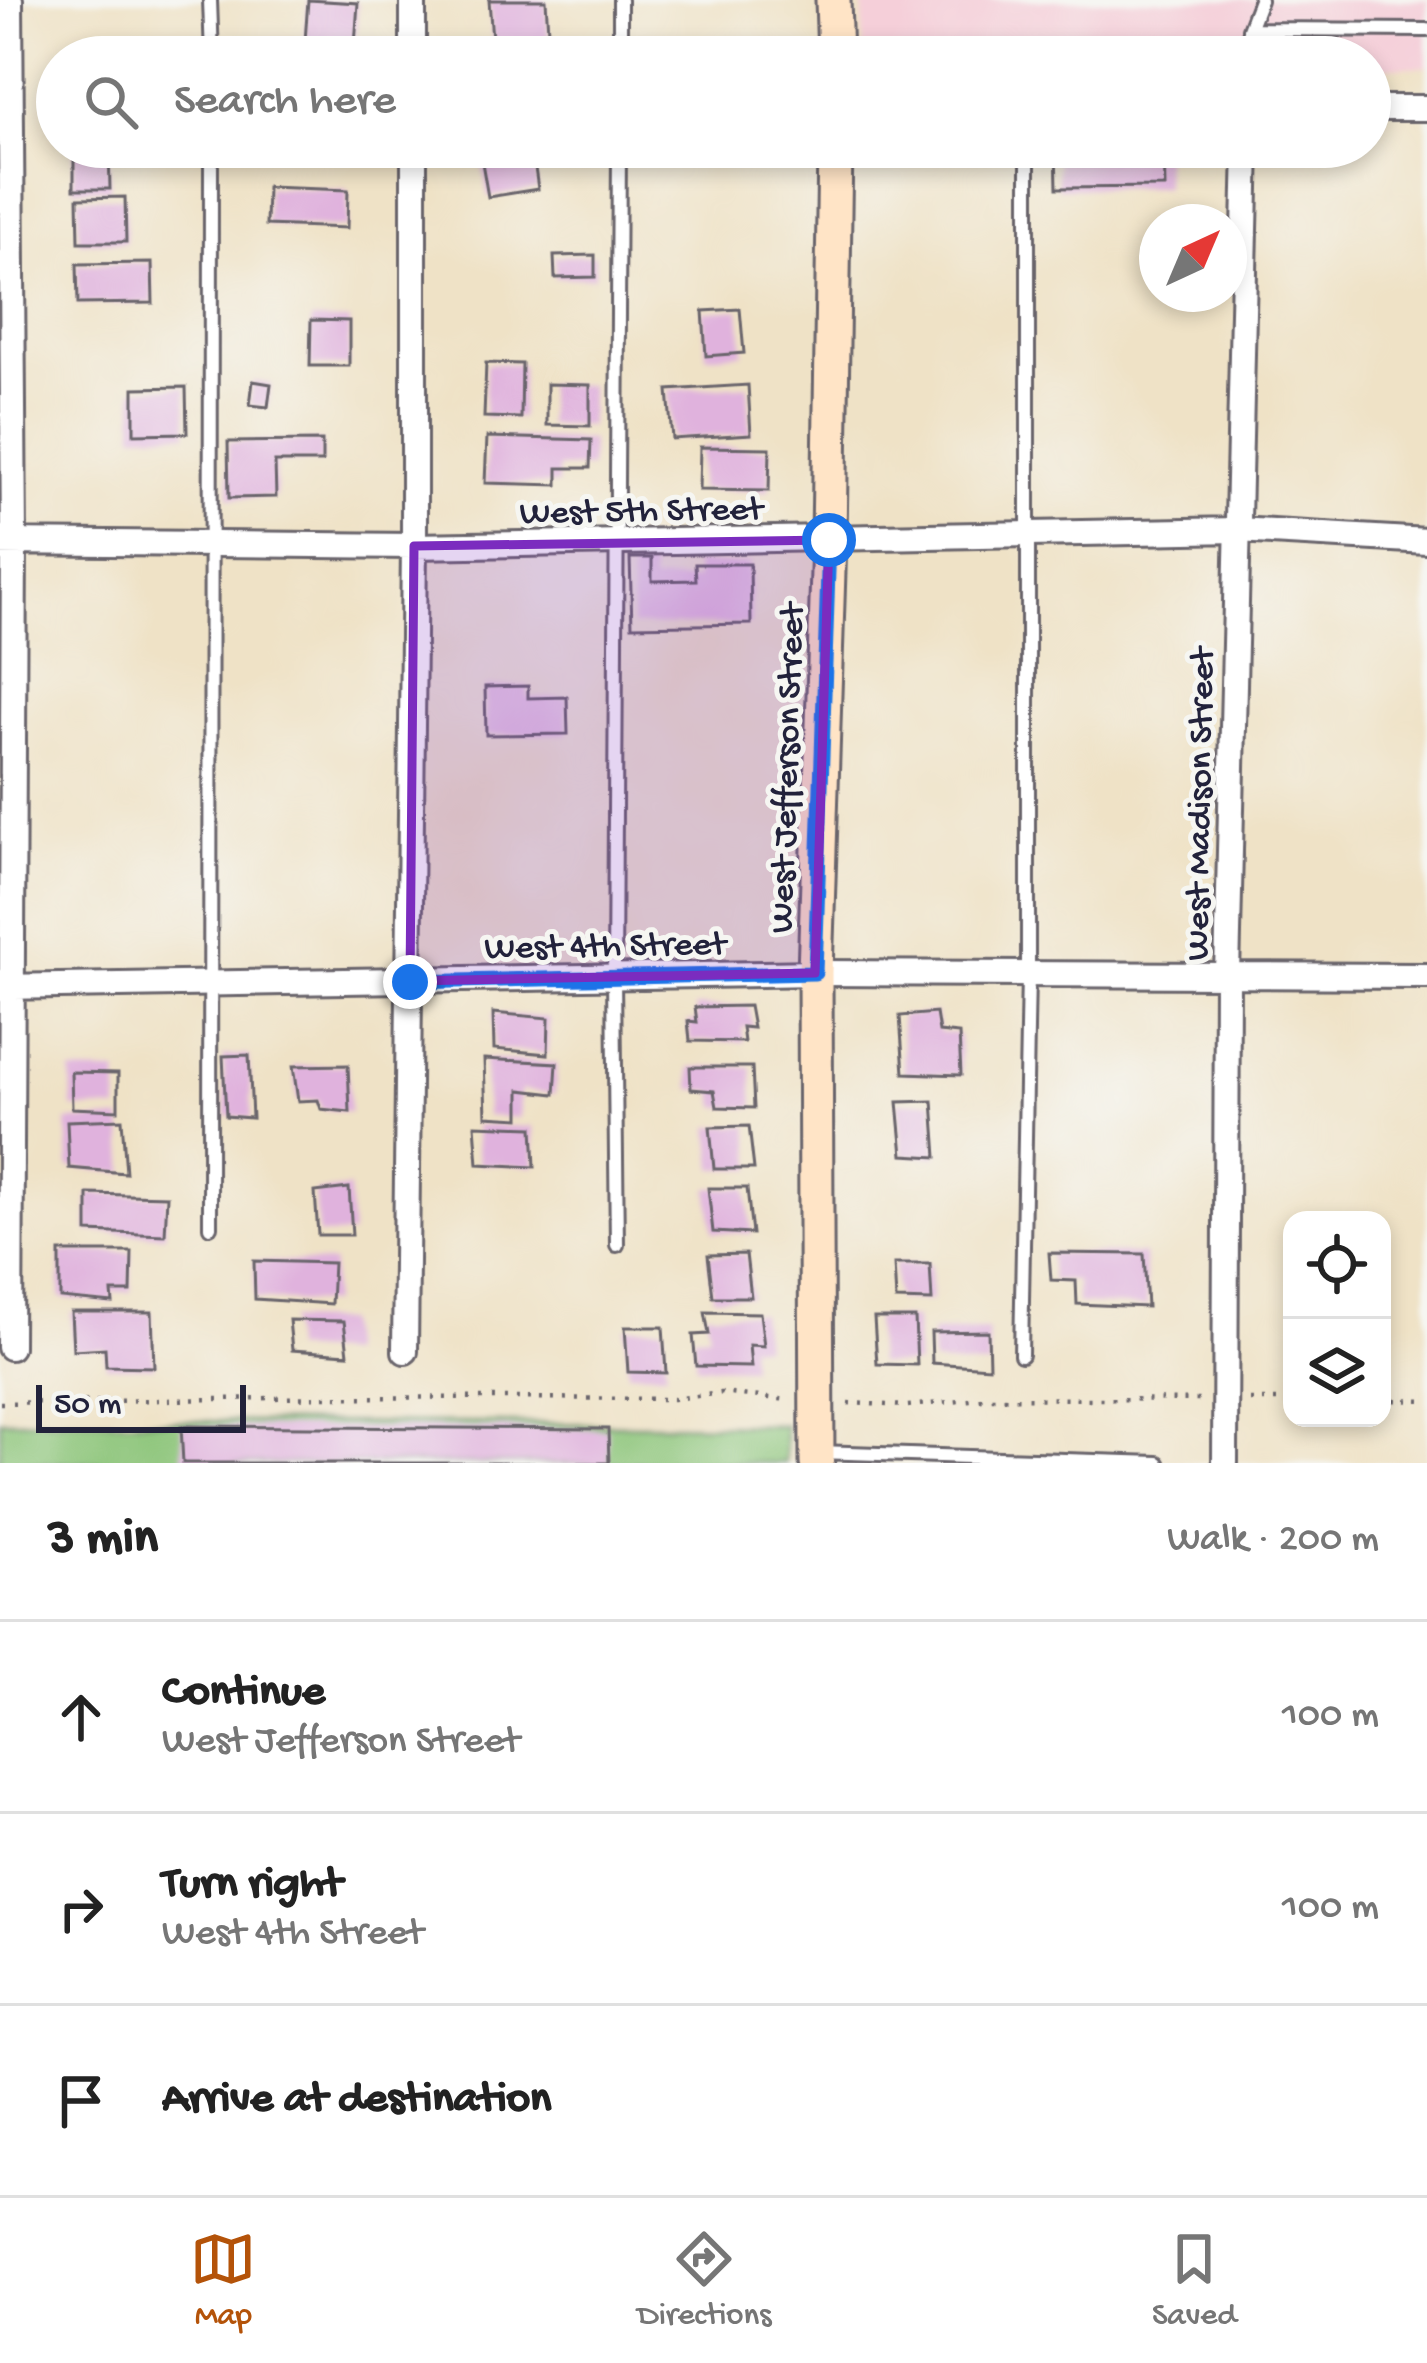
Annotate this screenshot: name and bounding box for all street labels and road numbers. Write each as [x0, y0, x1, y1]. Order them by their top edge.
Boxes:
street label: West 5th Street [519, 490, 766, 537]
street label: West Jefferson Street [762, 599, 817, 934]
street label: West Madison Street [1178, 644, 1227, 961]
street label: West 4th Street [484, 925, 729, 972]

